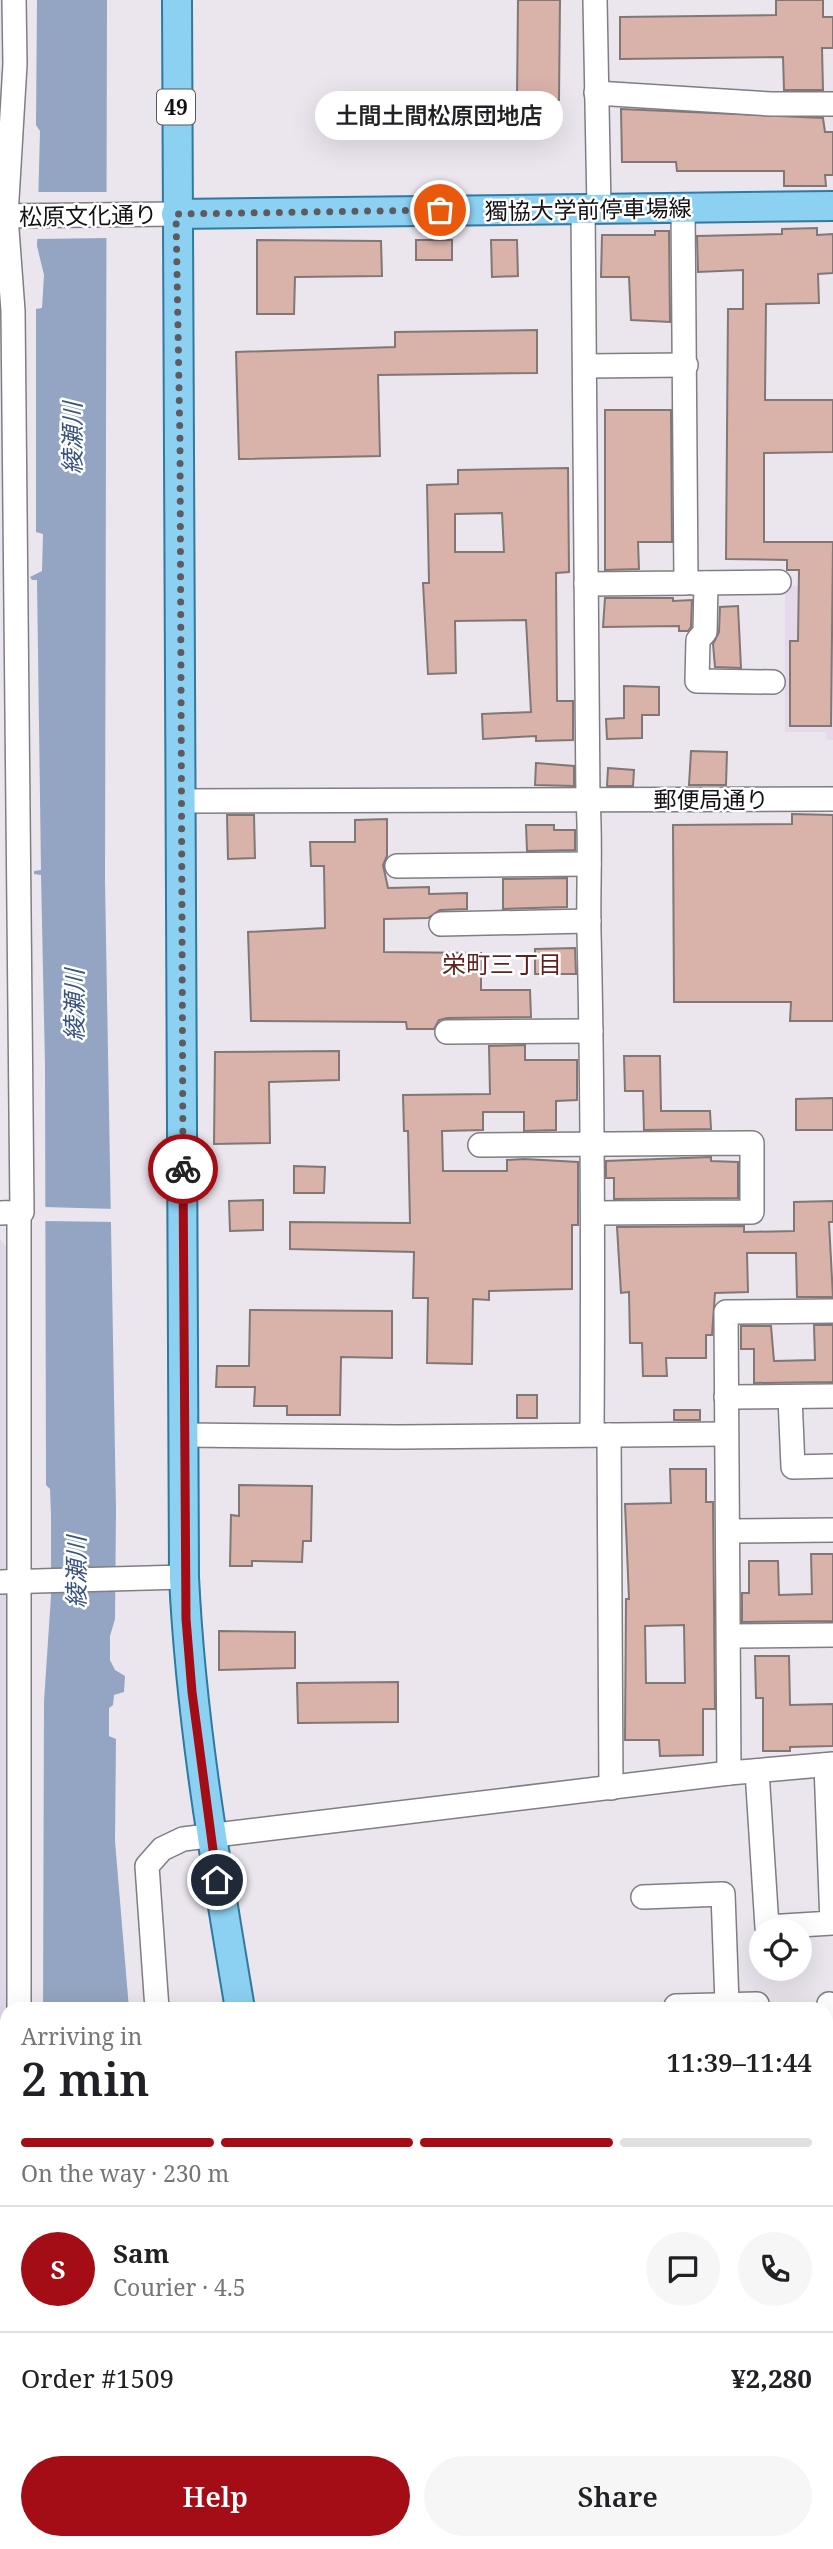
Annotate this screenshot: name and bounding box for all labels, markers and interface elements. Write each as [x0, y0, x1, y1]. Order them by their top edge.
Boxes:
road number: 49 [157, 90, 195, 124]
callout: 土間土間松原団地店 [316, 91, 564, 140]
text: 土間土間松原団地店 [336, 99, 543, 131]
pin [410, 180, 470, 240]
icon: bag [421, 191, 459, 229]
street label: 獨協大学前停車場線 [484, 191, 692, 227]
street label: 松原文化通り [19, 198, 157, 232]
water label: 綾瀬川 [55, 399, 88, 474]
street label: 郵便局通り [654, 783, 769, 815]
district label: 栄町三丁目 [442, 947, 562, 980]
water label: 綾瀬川 [57, 966, 90, 1041]
courier [148, 1134, 218, 1204]
icon: bike [164, 1150, 202, 1188]
water label: 綾瀬川 [59, 1533, 92, 1608]
pin [187, 1850, 247, 1910]
icon: home [198, 1861, 236, 1899]
map controls [749, 1918, 812, 1981]
button: locate [749, 1918, 812, 1981]
text: Arriving in [21, 2020, 142, 2052]
text: 11:39–11:44 [666, 2044, 812, 2080]
text: 2 min [21, 2047, 149, 2109]
text: On the way · 230 m [21, 2157, 229, 2189]
button: chat [646, 2232, 720, 2306]
button: phone [738, 2232, 812, 2306]
text: Sam [113, 2235, 169, 2271]
text: S [50, 2251, 66, 2287]
text: Courier · 4.5 [113, 2271, 246, 2303]
text: Order #1509 [21, 2360, 174, 2396]
text: ¥2,280 [731, 2360, 812, 2396]
button: Help [21, 2456, 410, 2536]
button: Share [424, 2456, 812, 2536]

